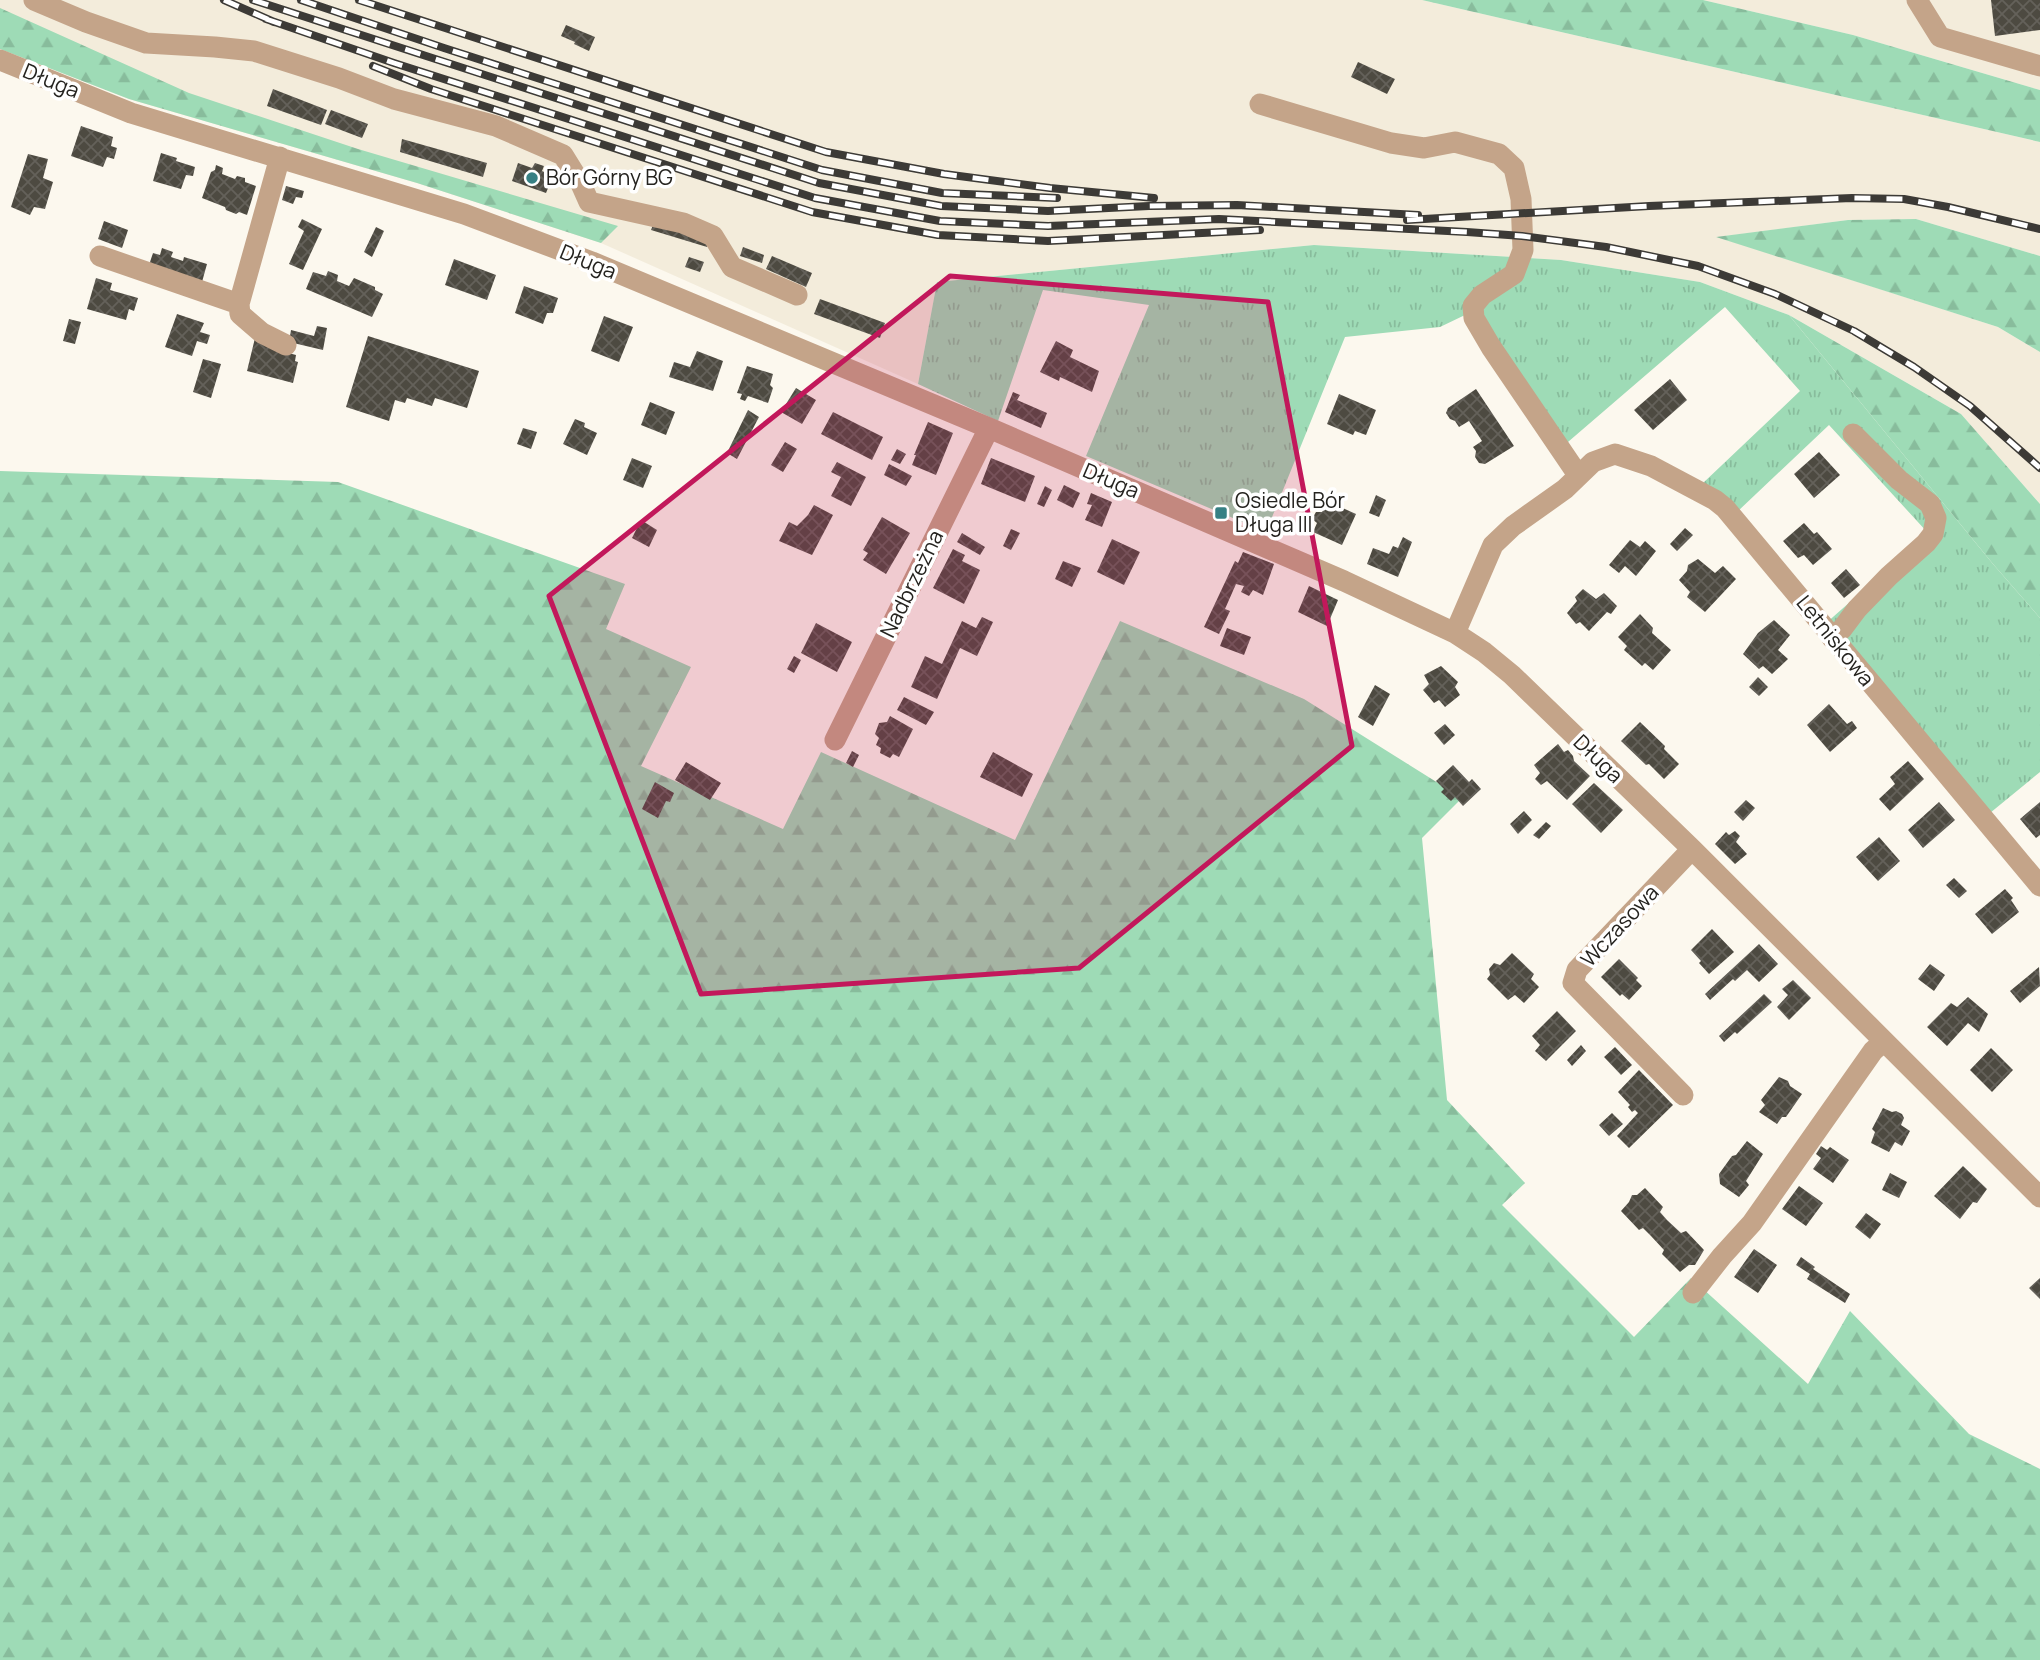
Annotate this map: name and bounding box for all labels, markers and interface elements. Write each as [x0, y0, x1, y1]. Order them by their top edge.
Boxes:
street label: Długa [19, 56, 84, 104]
place label: Bór Górny BG [546, 163, 673, 191]
marker: Bór Górny BG [524, 170, 540, 186]
street label: Długa [556, 237, 621, 285]
street label: Długa [1079, 456, 1144, 504]
place label: Osiedle Bór Długa III [1235, 486, 1346, 538]
marker: Osiedle Bór Długa III [1213, 505, 1229, 521]
street label: Nadbrzeżna [873, 525, 949, 642]
street label: Letniskowa [1791, 589, 1881, 692]
street label: Długa [1568, 728, 1629, 789]
street label: Wczasowa [1574, 878, 1664, 972]

